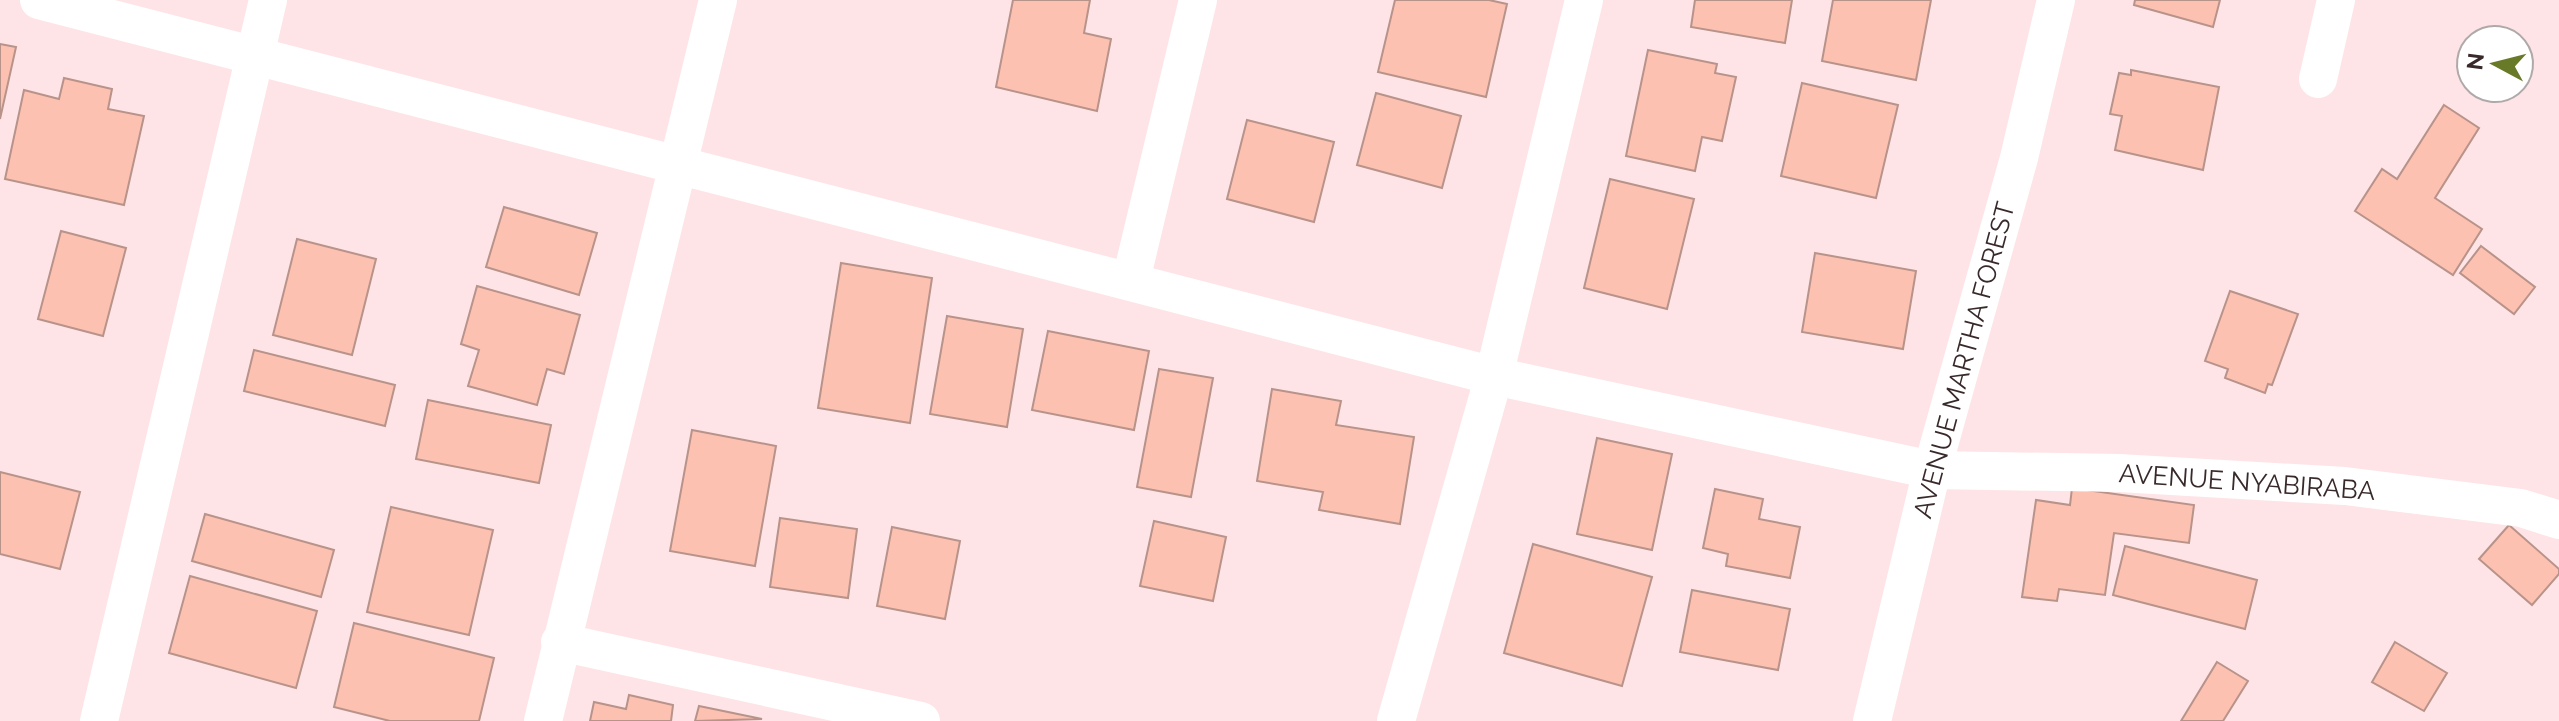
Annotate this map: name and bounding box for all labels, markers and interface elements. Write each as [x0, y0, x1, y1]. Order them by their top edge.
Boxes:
north arrow [2455, 24, 2535, 104]
text: N [2461, 52, 2489, 71]
street label: AVENUE MARTHA FOREST [1907, 198, 2021, 521]
street label: AVENUE NYABIRABA [2118, 458, 2377, 506]

